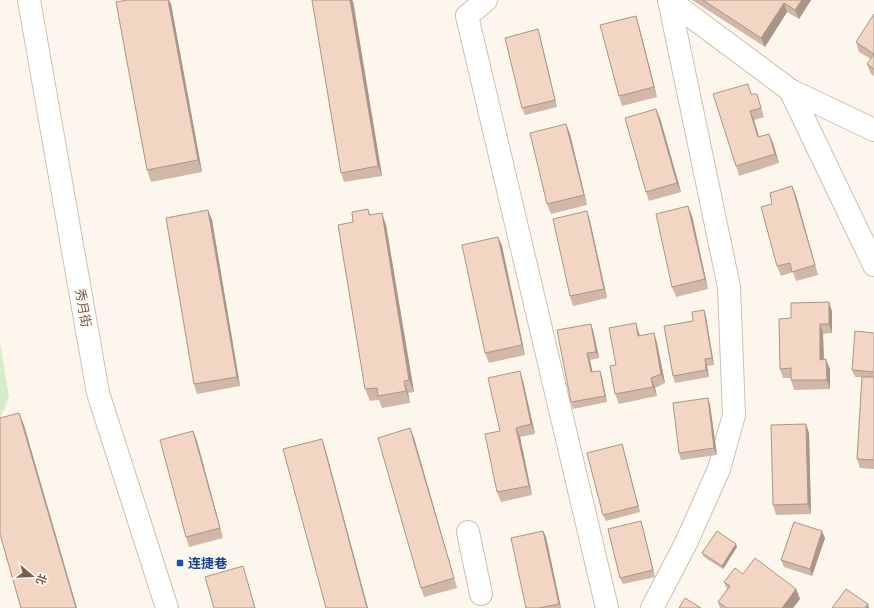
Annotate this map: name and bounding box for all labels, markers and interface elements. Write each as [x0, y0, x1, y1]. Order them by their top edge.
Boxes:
street label: 秀月街 [72, 287, 94, 329]
north arrow [12, 556, 52, 596]
place label: 连捷巷 [188, 556, 228, 571]
marker: 连捷巷 [175, 558, 185, 568]
text: 北 [34, 572, 49, 586]

